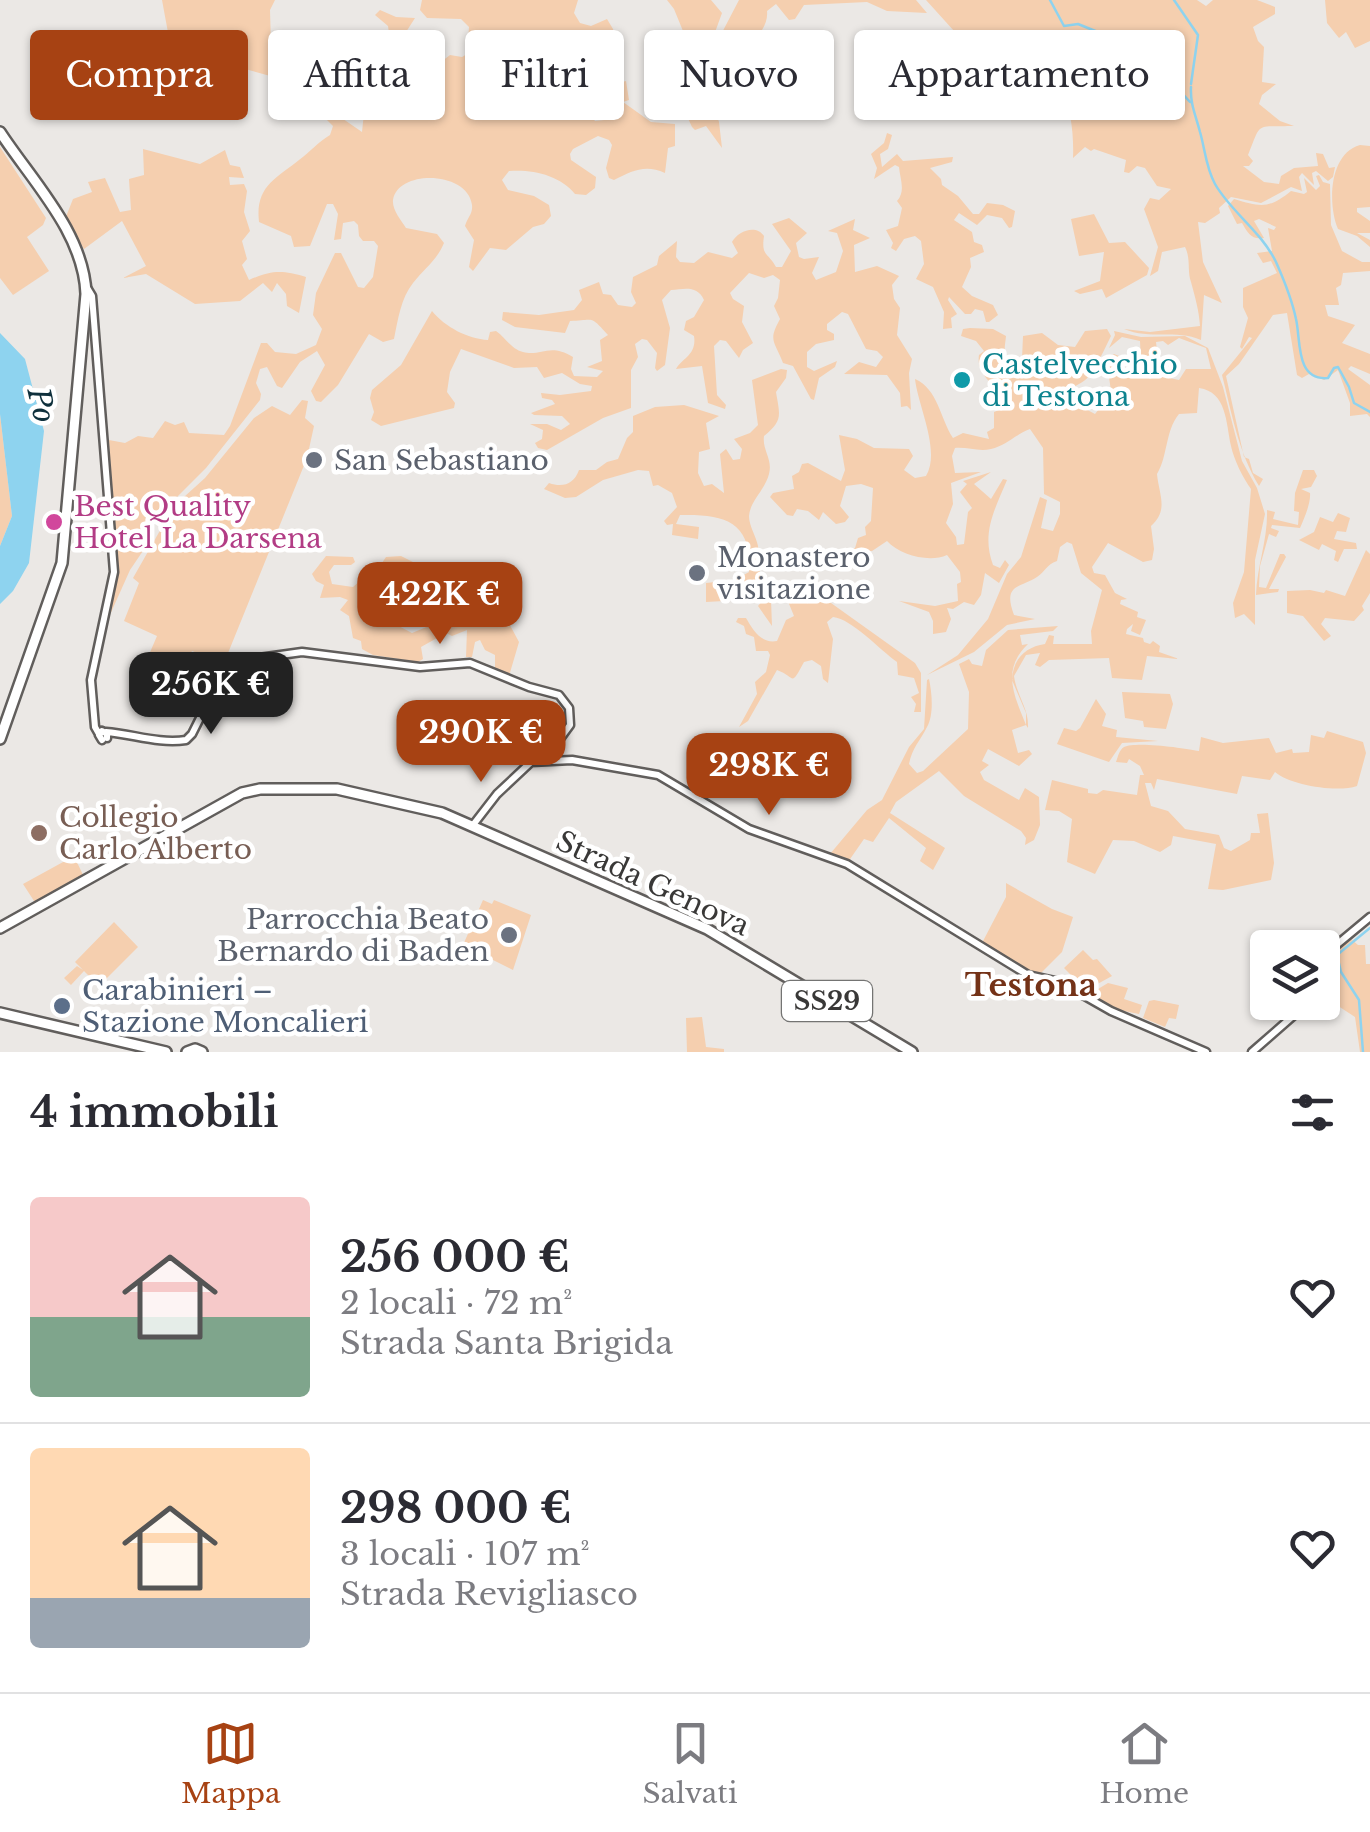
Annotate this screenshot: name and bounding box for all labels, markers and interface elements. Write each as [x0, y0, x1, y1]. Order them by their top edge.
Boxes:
chip: Compra [30, 30, 248, 120]
chip: Affitta [268, 30, 445, 120]
chip: Filtri [465, 30, 624, 120]
chip: Nuovo [644, 30, 834, 120]
chip: Appartamento [854, 30, 1185, 120]
place label: Castelvecchio di Testona [982, 347, 1178, 414]
marker: Castelvecchio di Testona [951, 369, 973, 391]
water label: Po [19, 383, 63, 426]
place label: San Sebastiano [334, 443, 549, 478]
marker: San Sebastiano [303, 449, 325, 471]
place label: Best Quality Hotel La Darsena [74, 489, 322, 556]
marker: Best Quality Hotel La Darsena [43, 511, 65, 533]
place label: Monastero visitazione [717, 540, 871, 607]
pin: 422K € [359, 562, 521, 647]
marker: Monastero visitazione [686, 562, 708, 584]
text: 422K € [379, 574, 501, 614]
pin: 256K € [130, 652, 292, 737]
text: 256K € [151, 664, 271, 704]
pin: 290K € [400, 700, 562, 785]
text: 290K € [418, 712, 544, 752]
pin: 298K € [688, 733, 850, 818]
text: 298K € [708, 745, 830, 785]
place label: Collegio Carlo Alberto [59, 800, 252, 867]
marker: Collegio Carlo Alberto [28, 822, 50, 844]
street label: Strada Genova [551, 823, 755, 944]
place label: Parrocchia Beato Bernardo di Baden [217, 902, 489, 969]
marker: Parrocchia Beato Bernardo di Baden [498, 924, 520, 946]
map controls [1250, 930, 1340, 1020]
button: layers [1250, 930, 1340, 1020]
district label: Testona [965, 965, 1097, 1005]
place label: Carabinieri – Stazione Moncalieri [82, 973, 368, 1040]
road number: SS29 [782, 981, 872, 1021]
marker: Carabinieri – Stazione Moncalieri [51, 995, 73, 1017]
icon: filters [1285, 1085, 1340, 1140]
text: 4 immobili [30, 1086, 278, 1138]
text: 256 000 € [340, 1231, 570, 1283]
icon: home [110, 1237, 230, 1357]
icon: heart [1285, 1270, 1340, 1325]
text: 2 locali · 72 m² [340, 1283, 572, 1323]
text: Strada Santa Brigida [340, 1323, 673, 1363]
text: 298 000 € [340, 1482, 572, 1534]
icon: home [110, 1488, 230, 1608]
icon: heart [1285, 1521, 1340, 1576]
text: 3 locali · 107 m² [340, 1534, 590, 1574]
text: Strada Revigliasco [340, 1574, 638, 1614]
tab: Mappa [181, 1716, 281, 1811]
tab: Salvati [643, 1716, 737, 1811]
tab: Home [1099, 1716, 1189, 1811]

